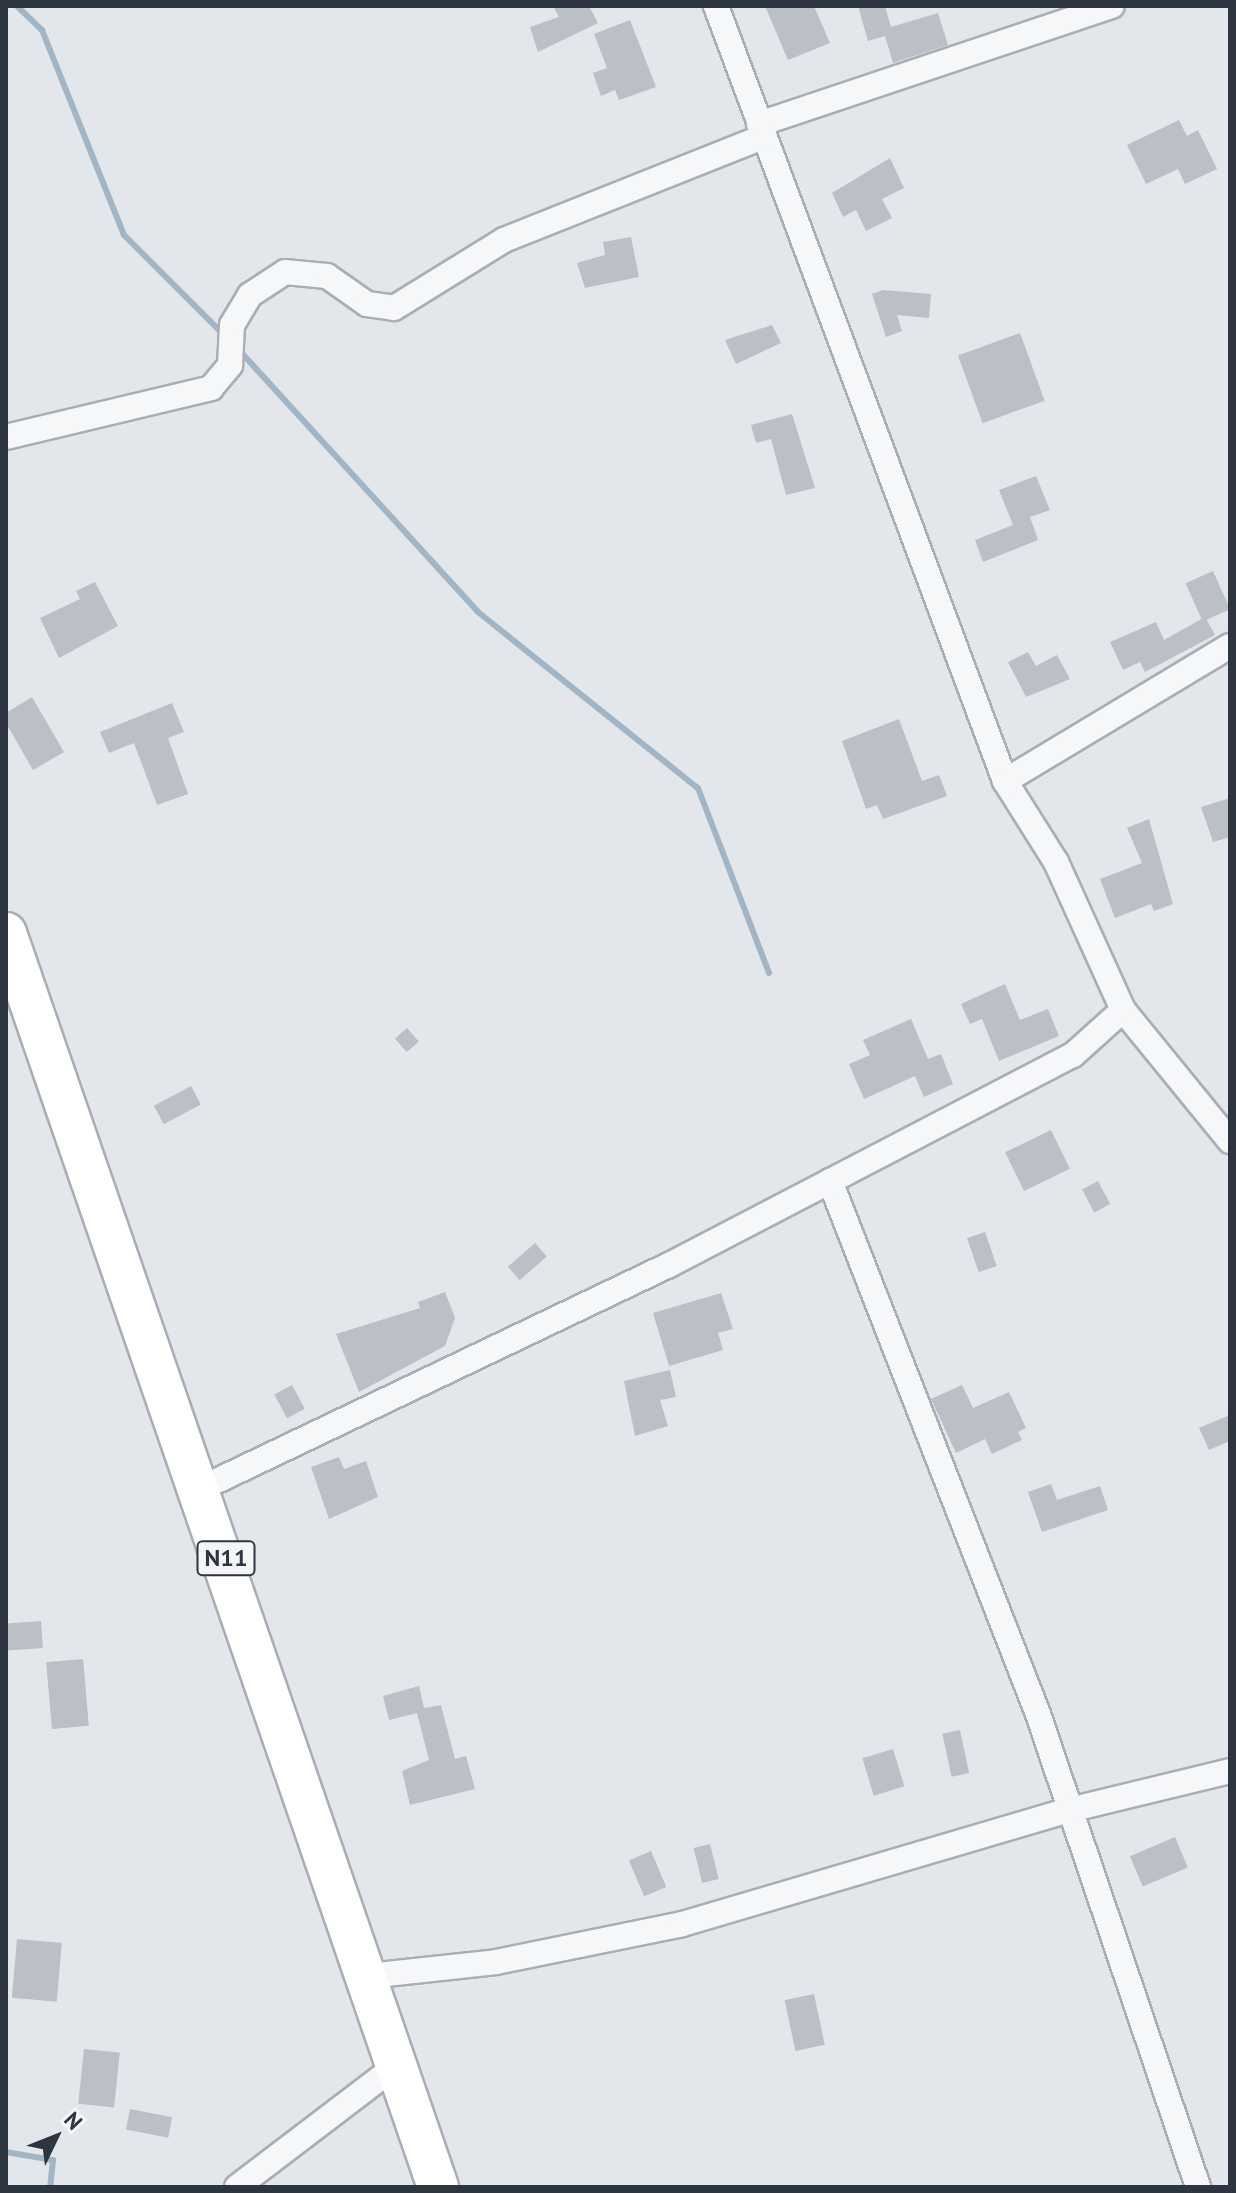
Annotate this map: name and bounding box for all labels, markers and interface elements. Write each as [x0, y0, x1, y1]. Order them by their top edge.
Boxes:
road number: N11 [196, 1538, 256, 1578]
north arrow [16, 2097, 96, 2177]
text: N [58, 2106, 89, 2135]

